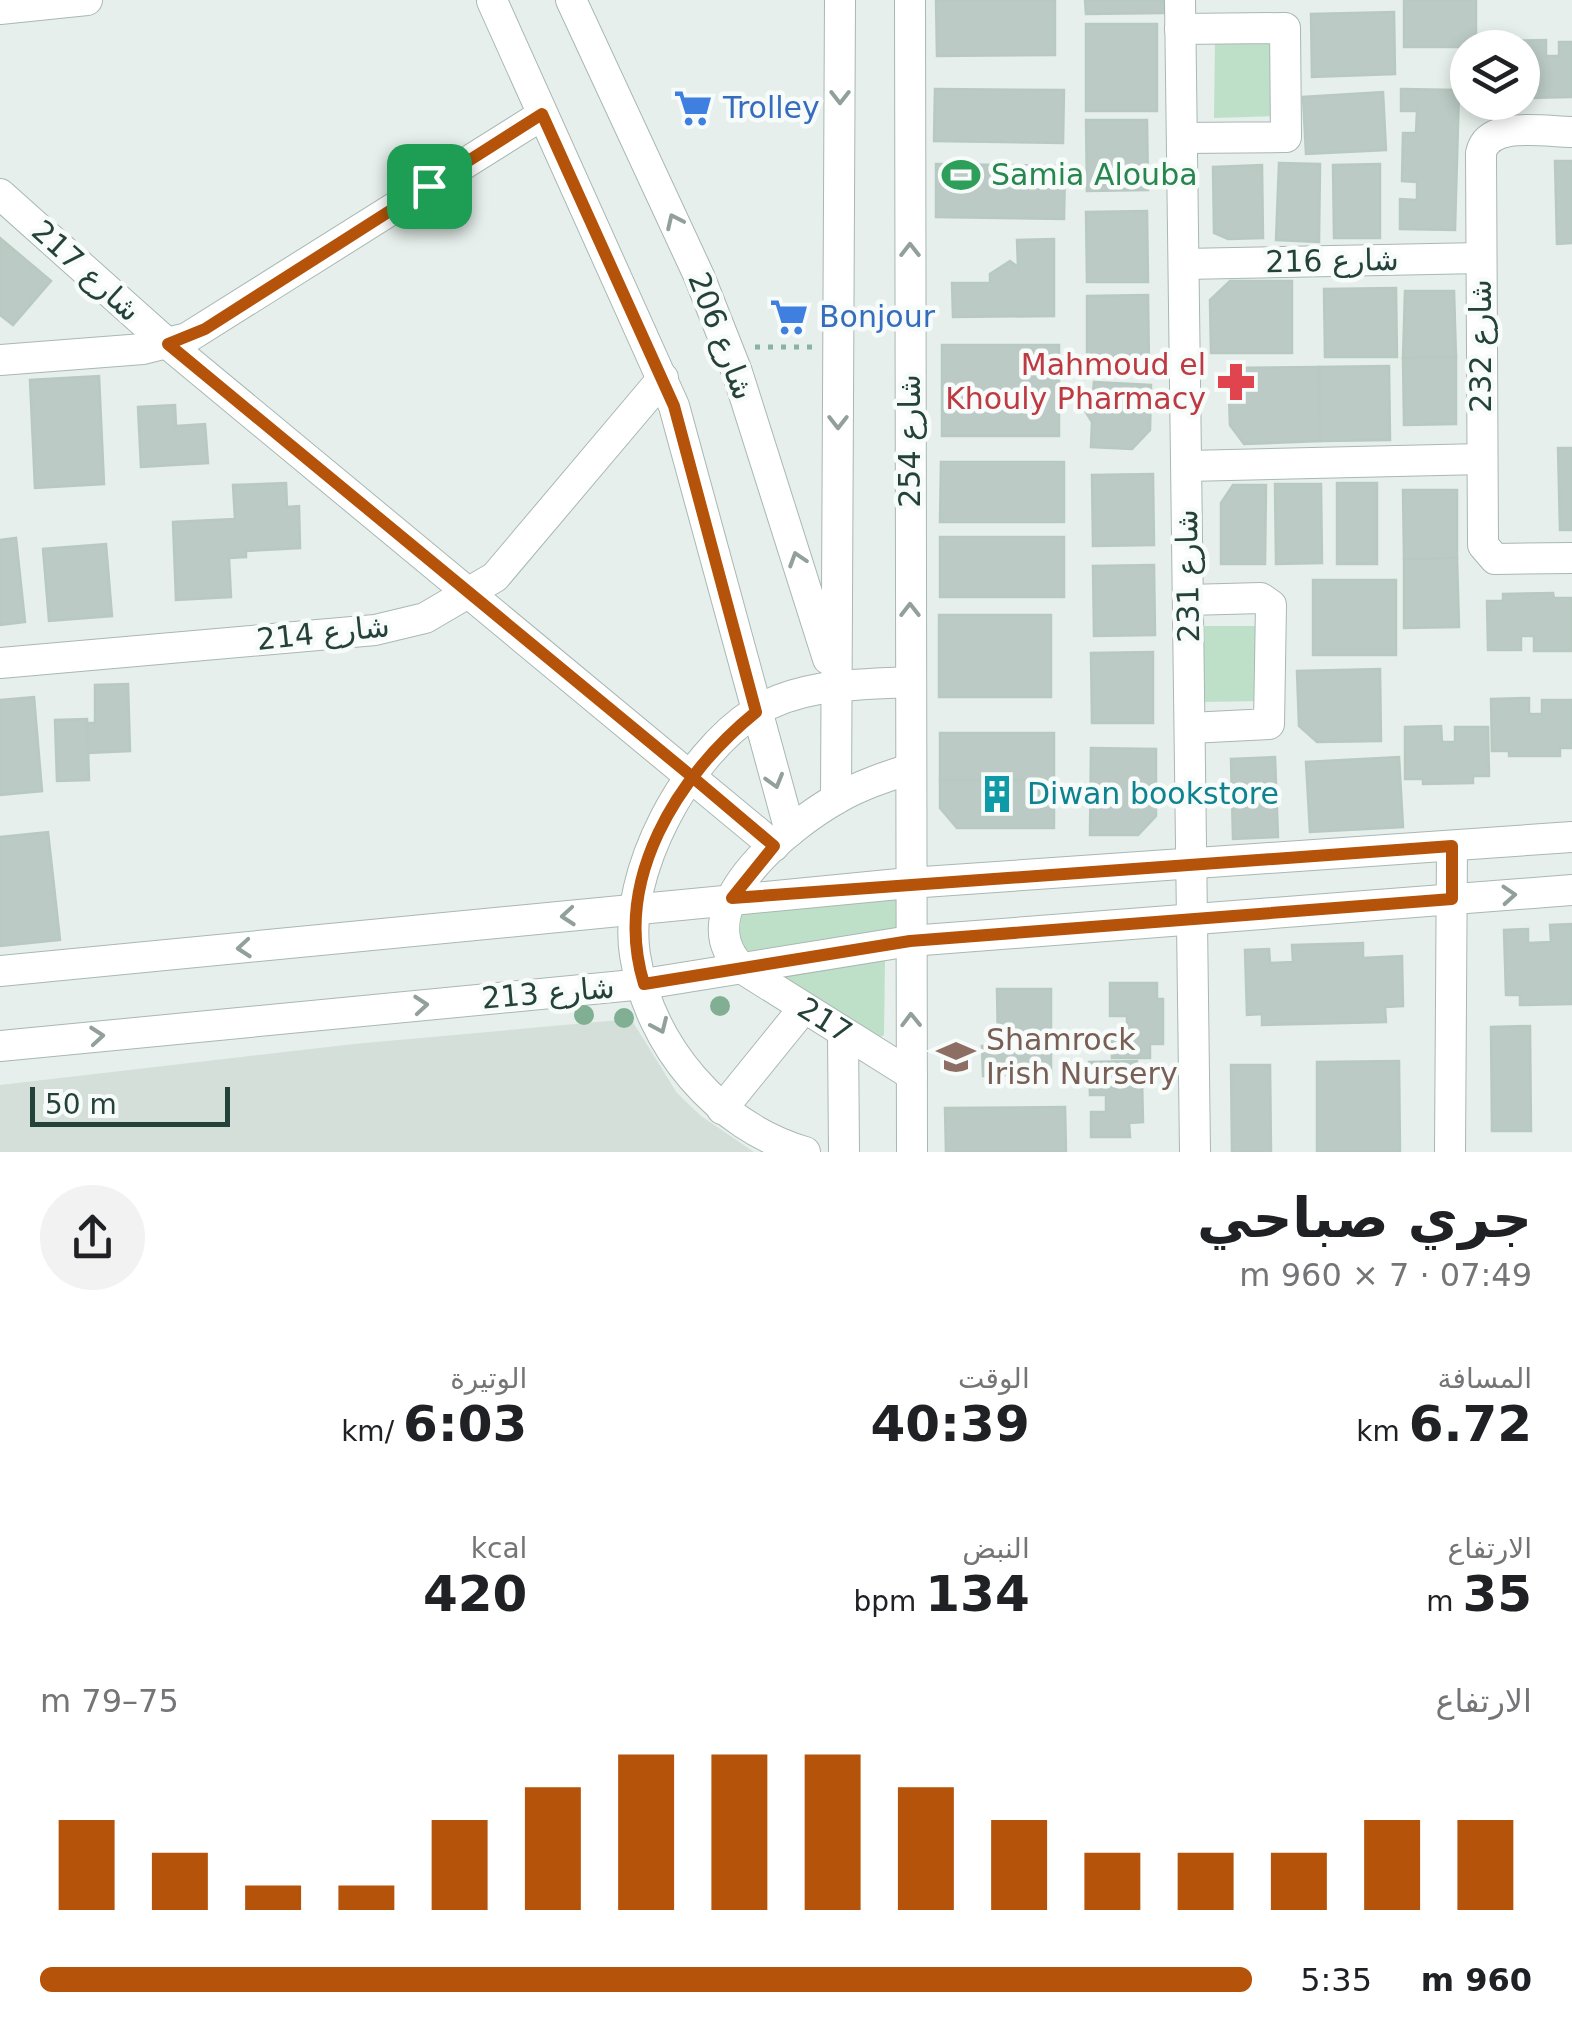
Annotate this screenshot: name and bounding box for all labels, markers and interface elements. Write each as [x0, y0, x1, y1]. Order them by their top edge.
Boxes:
map controls [1450, 30, 1540, 120]
button: layers [1450, 30, 1540, 120]
supermarket icon: Trolley [672, 87, 714, 129]
place label: Trolley [722, 90, 820, 125]
one-way arrow [829, 90, 851, 106]
pin [387, 144, 472, 229]
sports icon: Samia Alouba [940, 154, 982, 196]
place label: Samia Alouba [991, 157, 1198, 192]
icon: arrive [402, 159, 457, 214]
street label: شارع 217 [25, 213, 148, 328]
one-way arrow [666, 214, 686, 232]
one-way arrow [899, 242, 921, 258]
street label: شارع 216 [1265, 242, 1399, 279]
street label: شارع 206 [681, 267, 762, 404]
street label: شارع 232 [1463, 279, 1498, 413]
supermarket icon: Bonjour [768, 296, 810, 338]
place label: Bonjour [819, 299, 936, 334]
place label: Mahmoud el Khouly Pharmacy [945, 347, 1206, 416]
pharmacy icon: Mahmoud el Khouly Pharmacy [1215, 361, 1257, 403]
street label: شارع 254 [892, 374, 927, 508]
one-way arrow [827, 416, 849, 431]
street label: شارع 231 [1169, 509, 1206, 643]
one-way arrow [788, 552, 808, 569]
one-way arrow [899, 602, 921, 618]
street label: شارع 214 [255, 608, 391, 657]
one-way arrow [763, 772, 784, 789]
building icon: Diwan bookstore [976, 773, 1018, 815]
place label: Diwan bookstore [1027, 776, 1279, 811]
one-way arrow [1502, 884, 1518, 906]
one-way arrow [559, 905, 575, 927]
one-way arrow [236, 936, 252, 958]
street label: شارع 213 [480, 969, 616, 1016]
street label: 217 [792, 990, 859, 1050]
one-way arrow [413, 995, 429, 1017]
one-way arrow [900, 1011, 922, 1026]
one-way arrow [648, 1015, 668, 1033]
place label: Shamrock Irish Nursery [986, 1022, 1178, 1091]
one-way arrow [89, 1026, 105, 1048]
school or university icon: Shamrock Irish Nursery [935, 1036, 977, 1078]
scale bar [30, 1082, 230, 1126]
text: 50 m [45, 1088, 117, 1121]
button: share [40, 1185, 145, 1290]
text: جري صباحي [1197, 1186, 1532, 1250]
text: 07:49 · 7 × 960 m [1239, 1256, 1532, 1294]
text: الوتيرة [450, 1362, 527, 1395]
text: الوقت [958, 1362, 1030, 1395]
text: المسافة [1438, 1362, 1532, 1395]
text: 6:03 [403, 1395, 527, 1453]
text: 40:39 [871, 1395, 1030, 1453]
text: 6.72 [1409, 1395, 1532, 1453]
text: /km [341, 1415, 403, 1448]
text: km [1356, 1415, 1409, 1448]
text: kcal [471, 1532, 527, 1565]
text: النبض [962, 1532, 1030, 1565]
text: الارتفاع [1448, 1532, 1532, 1565]
text: 420 [423, 1565, 527, 1623]
text: 134 [925, 1565, 1030, 1623]
text: 35 [1462, 1565, 1532, 1623]
text: bpm [854, 1585, 925, 1618]
text: m [1426, 1585, 1462, 1618]
text: 75–79 m [40, 1682, 179, 1720]
text: الارتفاع [1435, 1682, 1532, 1720]
text: 5:35 [1300, 1961, 1372, 1999]
text: 960 m [1421, 1961, 1532, 1999]

